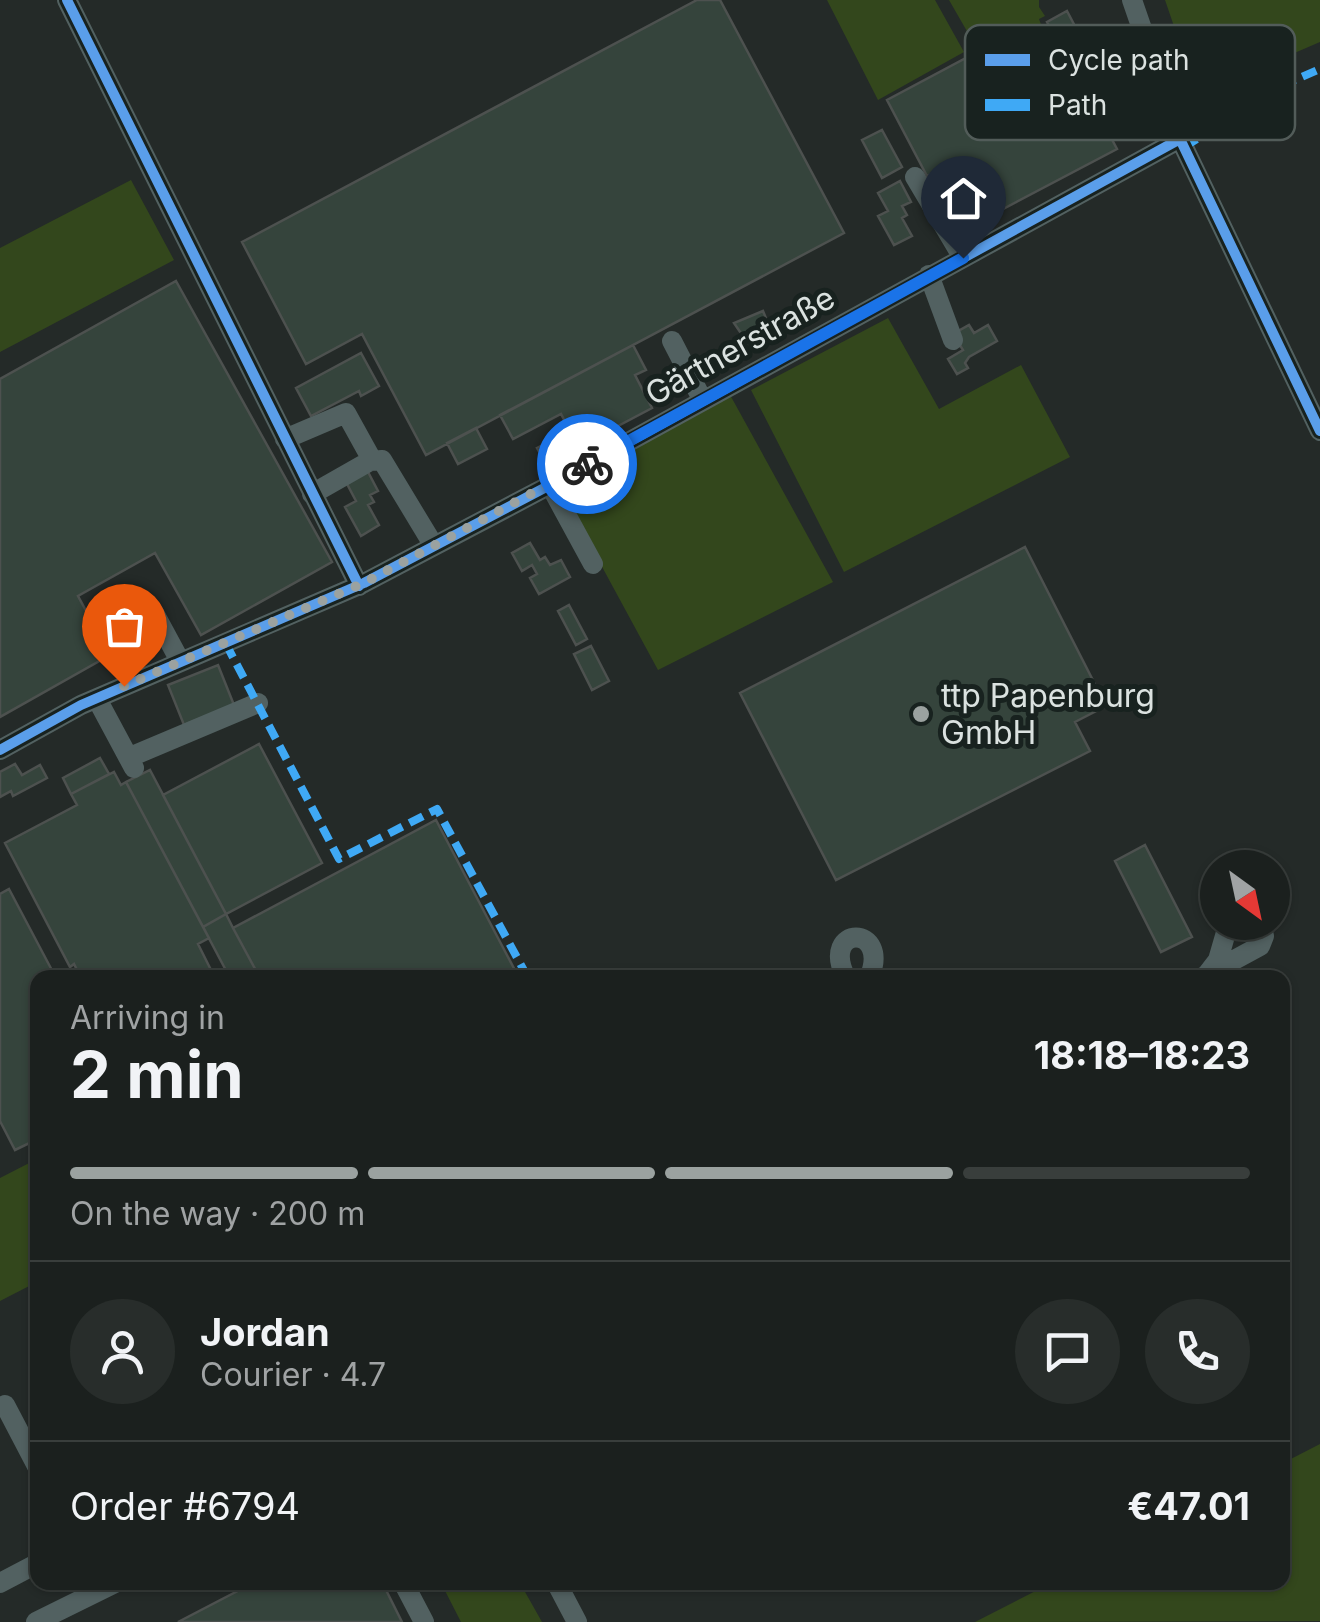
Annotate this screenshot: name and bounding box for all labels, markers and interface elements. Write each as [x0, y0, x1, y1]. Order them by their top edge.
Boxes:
legend [965, 25, 1295, 140]
text: Cycle path [1048, 43, 1189, 77]
text: Path [1048, 88, 1107, 122]
pin [921, 156, 1006, 259]
icon: home [936, 171, 991, 226]
street label: Gärtnerstraße [638, 278, 841, 414]
courier [537, 414, 637, 514]
icon: bike [560, 437, 615, 492]
pin [82, 584, 167, 687]
icon: bag [97, 599, 152, 654]
place label: ttp Papenburg GmbH [941, 676, 1155, 752]
marker: ttp Papenburg GmbH [910, 703, 932, 725]
north arrow [1200, 850, 1290, 940]
map controls [1200, 850, 1290, 940]
text: Arriving in [70, 998, 225, 1037]
text: 18:18–18:23 [1034, 1032, 1250, 1078]
text: 2 min [70, 1035, 244, 1114]
text: On the way · 200 m [70, 1194, 365, 1233]
button: person [70, 1299, 175, 1404]
button: chat [1015, 1299, 1120, 1404]
button: phone [1145, 1299, 1250, 1404]
text: Jordan [200, 1309, 330, 1355]
text: Courier · 4.7 [200, 1355, 386, 1394]
text: Order #6794 [70, 1483, 300, 1529]
text: €47.01 [1127, 1483, 1250, 1529]

